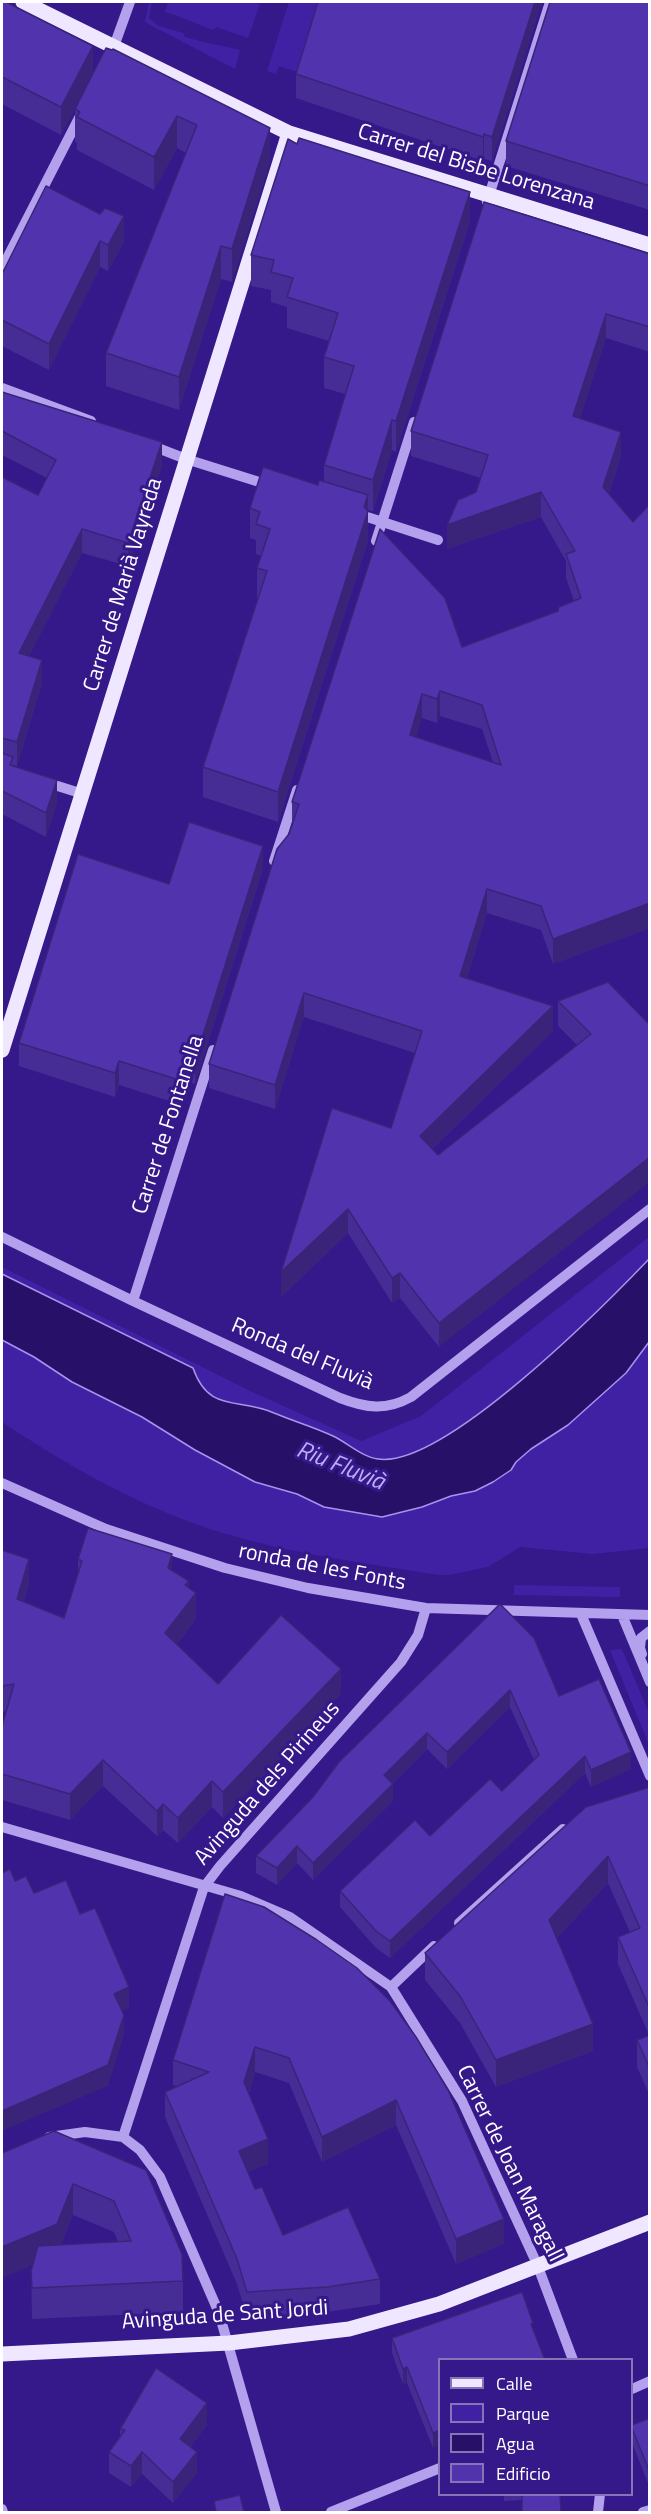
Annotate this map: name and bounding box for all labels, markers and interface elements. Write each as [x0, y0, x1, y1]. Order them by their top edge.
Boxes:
street label: Carrer del Bisbe Lorenzana [354, 119, 598, 217]
street label: Carrer de Marià Vayreda [79, 475, 169, 695]
street label: Carrer de Fontanella [128, 1032, 210, 1218]
street label: Ronda del Fluvià [227, 1313, 377, 1397]
water label: Riu Fluvià [292, 1436, 388, 1498]
street label: ronda de les Fonts [236, 1539, 408, 1597]
street label: Avinguda dels Pirineus [190, 1697, 346, 1871]
street label: Carrer de Joan Maragall [450, 2061, 568, 2267]
street label: Avinguda de Sant Jordi [121, 2296, 329, 2336]
legend [438, 2358, 633, 2496]
text: Calle [496, 2370, 532, 2397]
text: Parque [496, 2400, 550, 2427]
text: Agua [496, 2430, 534, 2457]
text: Edificio [496, 2460, 550, 2487]

